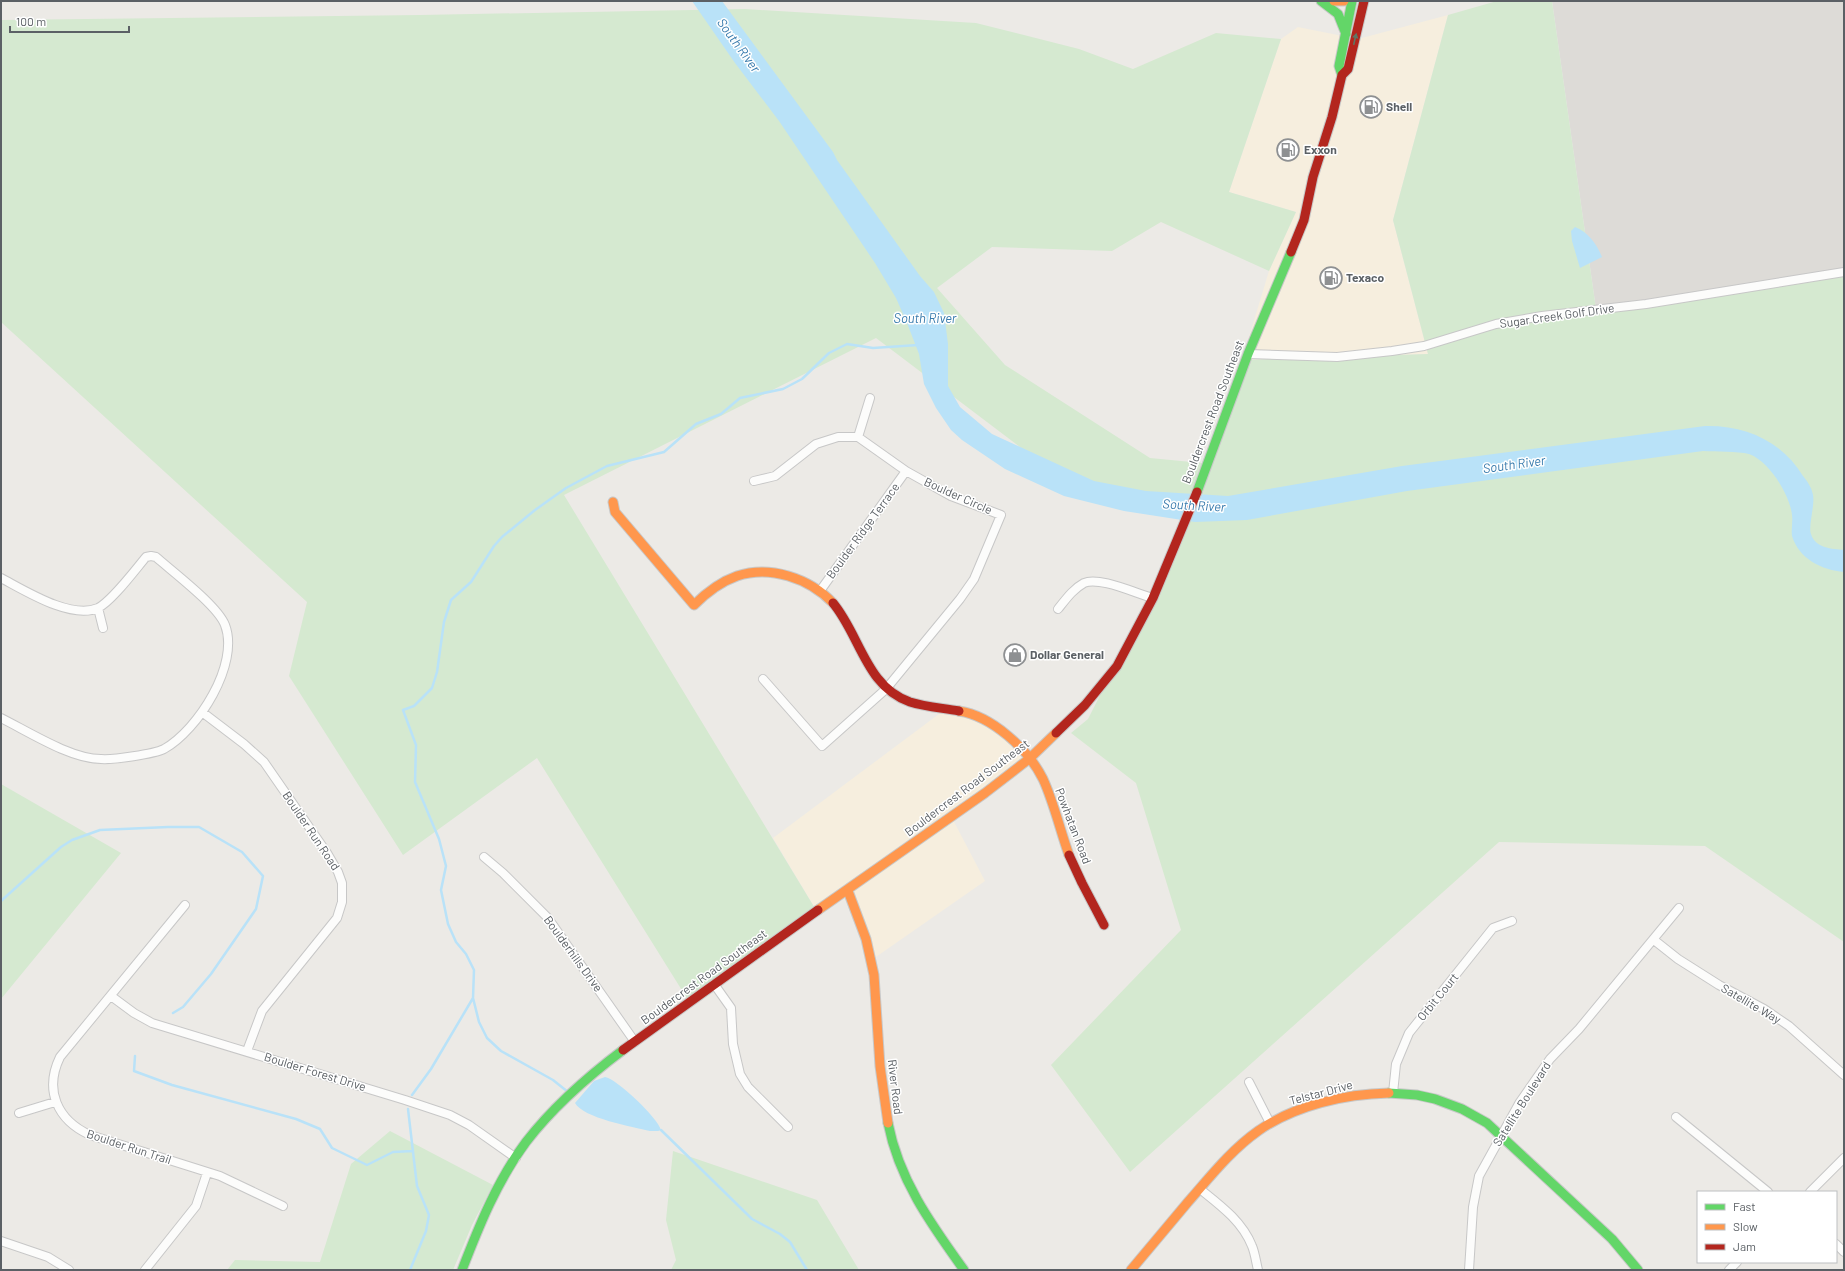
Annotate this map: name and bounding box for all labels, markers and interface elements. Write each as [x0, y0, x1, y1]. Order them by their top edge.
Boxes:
scale bar [10, 8, 129, 34]
text: 100 m [16, 14, 46, 28]
water label: South River [714, 15, 764, 75]
one-way arrow [1352, 33, 1358, 45]
fuel station icon: Shell [1358, 94, 1384, 120]
place label: Shell [1386, 99, 1412, 113]
fuel station icon: Exxon [1275, 137, 1301, 163]
place label: Exxon [1304, 142, 1337, 156]
fuel station icon: Texaco [1318, 265, 1344, 291]
place label: Texaco [1346, 270, 1384, 284]
street label: Sugar Creek Golf Drive [1499, 300, 1615, 330]
water label: South River [894, 310, 957, 326]
street label: Bouldercrest Road Southeast [1178, 338, 1246, 485]
water label: South River [1482, 452, 1547, 476]
street label: Boulder Circle [922, 474, 995, 516]
street label: Boulder Ridge Terrace [823, 480, 902, 581]
water label: South River [1162, 495, 1226, 515]
shop icon: Dollar General [1002, 642, 1028, 668]
place label: Dollar General [1030, 647, 1104, 661]
street label: Bouldercrest Road Southeast [901, 736, 1031, 839]
street label: Powhatan Road [1053, 786, 1095, 866]
street label: Boulder Run Road [280, 788, 343, 873]
street label: Boulderhills Drive [542, 913, 606, 994]
street label: Bouldercrest Road Southeast [638, 926, 769, 1027]
street label: Orbit Court [1414, 970, 1461, 1023]
street label: Satellite Way [1719, 980, 1784, 1026]
street label: Boulder Forest Drive [263, 1049, 368, 1093]
street label: River Road [886, 1058, 906, 1115]
street label: Satellite Boulevard [1489, 1059, 1553, 1148]
street label: Telstar Drive [1288, 1077, 1354, 1107]
street label: Boulder Run Trail [85, 1126, 173, 1166]
legend [1697, 1191, 1837, 1263]
text: Fast [1733, 1199, 1756, 1213]
text: Slow [1733, 1219, 1758, 1233]
text: Jam [1733, 1239, 1756, 1253]

